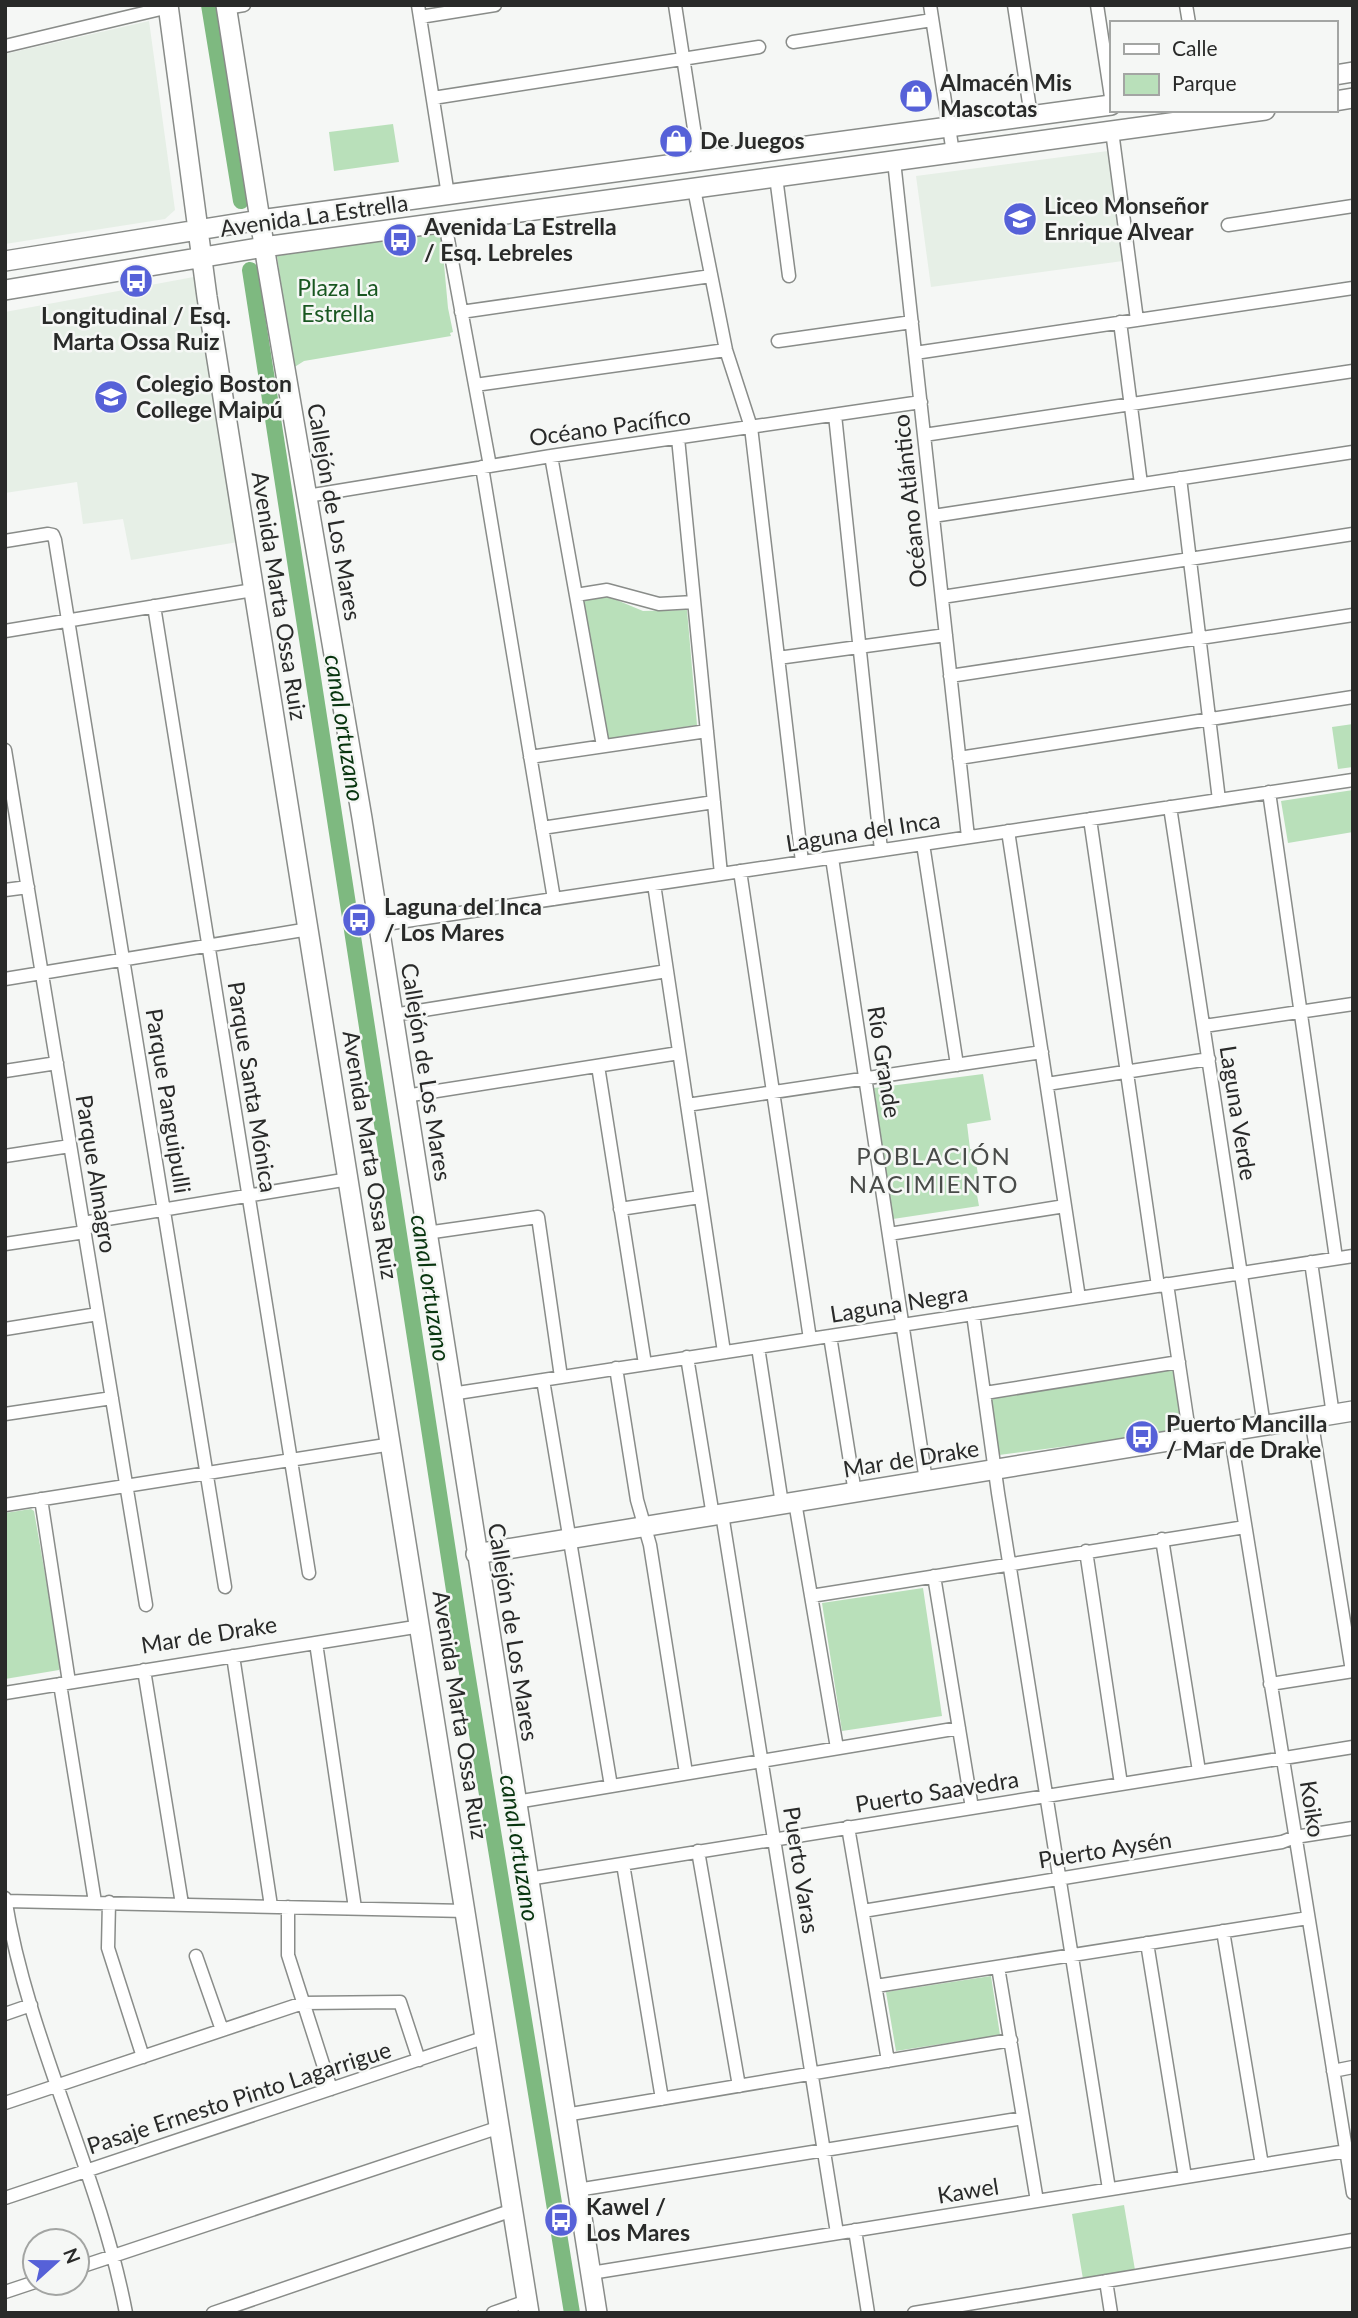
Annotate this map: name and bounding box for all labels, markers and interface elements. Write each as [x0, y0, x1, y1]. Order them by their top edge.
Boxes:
legend [1110, 21, 1337, 112]
text: Calle [1172, 35, 1217, 60]
place label: Almacén Mis Mascotas [939, 68, 1072, 122]
text: Parque [1172, 70, 1237, 95]
shop icon: Almacén Mis Mascotas [897, 77, 935, 115]
shop icon: De Juegos [657, 122, 695, 160]
place label: De Juegos [700, 126, 805, 154]
street label: Avenida La Estrella [218, 188, 410, 242]
place label: Liceo Monseñor Enrique Alvear [1044, 191, 1209, 245]
school or university icon: Liceo Monseñor Enrique Alvear [1001, 200, 1039, 238]
place label: Avenida La Estrella / Esq. Lebreles [423, 212, 617, 266]
bus stop icon: Avenida La Estrella / Esq. Lebreles [381, 221, 419, 259]
bus stop icon: Longitudinal / Esq. Marta Ossa Ruiz [117, 262, 155, 300]
park label: Plaza La Estrella [297, 273, 379, 327]
place label: Longitudinal / Esq. Marta Ossa Ruiz [41, 301, 231, 355]
place label: Colegio Boston College Maipú [136, 369, 292, 423]
school or university icon: Colegio Boston College Maipú [92, 378, 130, 416]
street label: Callejón de Los Mares [302, 401, 368, 623]
street label: Océano Pacífico [527, 401, 692, 451]
street label: Océano Atlántico [886, 413, 932, 589]
street label: Avenida Marta Ossa Ruiz [246, 469, 313, 722]
water label: canal ortuzano [320, 652, 371, 803]
street label: Laguna del Inca [784, 805, 942, 857]
place label: Laguna del Inca / Los Mares [384, 892, 542, 946]
bus stop icon: Laguna del Inca / Los Mares [340, 901, 378, 939]
street label: Callejón de Los Mares [396, 961, 458, 1183]
street label: Parque Santa Mónica [222, 979, 284, 1194]
street label: Río Grande [862, 1004, 908, 1120]
street label: Parque Panguipulli [141, 1006, 197, 1195]
street label: Avenida Marta Ossa Ruiz [337, 1028, 404, 1281]
street label: Laguna Verde [1214, 1043, 1263, 1182]
street label: Parque Almagro [71, 1093, 123, 1255]
district label: POBLACIÓN NACIMIENTO [849, 1141, 1019, 1198]
water label: canal ortuzano [406, 1212, 457, 1363]
street label: Laguna Negra [828, 1278, 970, 1328]
place label: Puerto Mancilla / Mar de Drake [1166, 1409, 1327, 1463]
bus stop icon: Puerto Mancilla / Mar de Drake [1123, 1418, 1161, 1456]
street label: Mar de Drake [841, 1433, 981, 1483]
street label: Callejón de Los Mares [483, 1521, 545, 1743]
street label: Avenida Marta Ossa Ruiz [427, 1588, 494, 1841]
street label: Mar de Drake [139, 1609, 279, 1659]
street label: Puerto Saavedra [853, 1764, 1021, 1818]
water label: canal ortuzano [495, 1772, 546, 1923]
street label: Koiko [1295, 1779, 1331, 1839]
street label: Puerto Varas [778, 1804, 826, 1935]
street label: Puerto Aysén [1036, 1825, 1173, 1873]
street label: Pasaje Ernesto Pinto Lagarrigue [83, 2035, 394, 2160]
street label: Kawel [935, 2171, 1001, 2209]
place label: Kawel / Los Mares [586, 2192, 690, 2246]
bus stop icon: Kawel / Los Mares [542, 2201, 580, 2239]
north arrow [21, 2227, 91, 2297]
text: N [59, 2245, 86, 2267]

